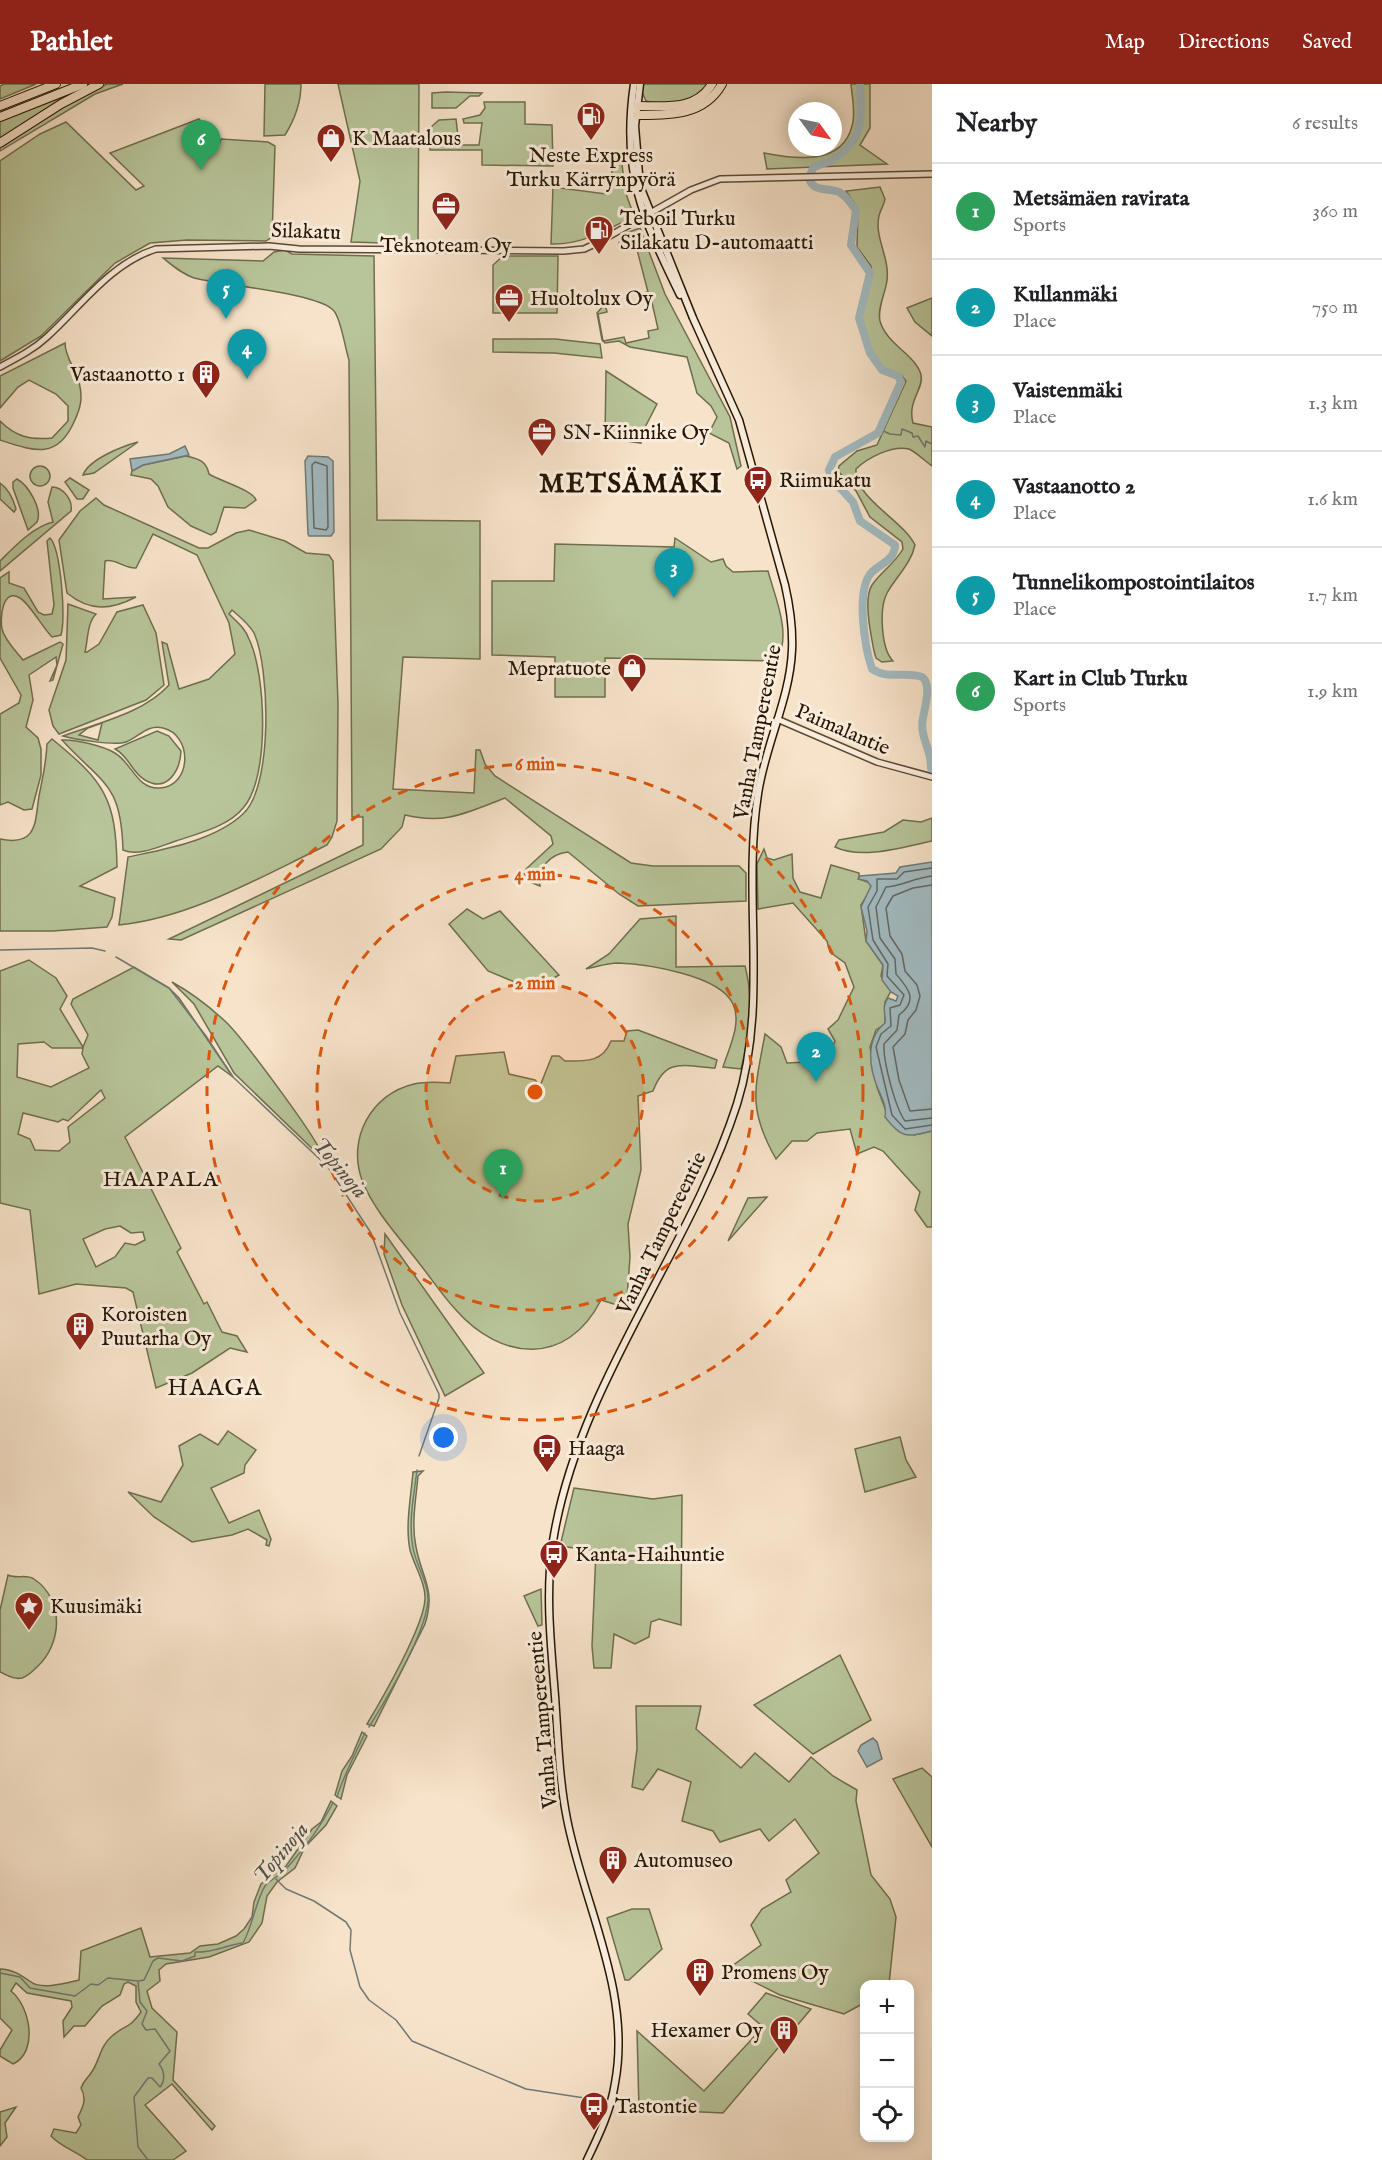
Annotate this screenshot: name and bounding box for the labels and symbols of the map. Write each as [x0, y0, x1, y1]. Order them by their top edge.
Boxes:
fuel station icon: Neste Express Turku Kärrynpyörä [575, 100, 607, 142]
north arrow [788, 102, 842, 156]
pin: 6 [182, 120, 220, 170]
shop icon: K Maatalous [315, 122, 347, 164]
place label: K Maatalous [352, 126, 461, 153]
place label: Neste Express Turku Kärrynpyörä [506, 143, 676, 194]
office icon: Teknoteam Oy [430, 190, 462, 232]
place label: Teboil Turku Silakatu D-automaatti [620, 206, 814, 257]
fuel station icon: Teboil Turku Silakatu D-automaatti [583, 214, 615, 256]
street label: Silakatu [271, 218, 341, 247]
place label: Teknoteam Oy [380, 233, 512, 260]
pin: 5 [206, 270, 246, 319]
office icon: Huoltolux Oy [493, 282, 525, 324]
place label: Huoltolux Oy [530, 286, 654, 313]
pin: 4 [228, 330, 266, 379]
building icon: Vastaanotto 1 [190, 358, 222, 400]
place label: Vastaanotto 1 [69, 362, 185, 389]
office icon: SN-Kiinnike Oy [526, 416, 558, 458]
place label: SN-Kiinnike Oy [563, 420, 710, 447]
bus stop icon: Riimukatu [742, 464, 774, 506]
district label: METSÄMÄKI [539, 466, 723, 502]
place label: Riimukatu [779, 468, 872, 495]
pin: 3 [654, 548, 694, 598]
street label: Vanha Tampereentie [728, 642, 789, 823]
shop icon: Mepratuote [616, 652, 648, 694]
place label: Mepratuote [508, 656, 611, 683]
street label: Paimalantie [791, 698, 894, 763]
text: 6 min [515, 754, 555, 777]
text: 4 min [514, 864, 556, 887]
text: 2 min [515, 973, 556, 996]
pin: 2 [796, 1032, 836, 1082]
centre of rings [525, 1082, 545, 1102]
water label: Topinoja [306, 1132, 373, 1205]
street label: Vanha Tampereentie [611, 1147, 714, 1320]
pin: 1 [484, 1150, 522, 1199]
district label: HAAPALA [103, 1166, 219, 1194]
place label: Koroisten Puutarha Oy [101, 1302, 212, 1353]
building icon: Koroisten Puutarha Oy [64, 1310, 96, 1352]
district label: HAAGA [167, 1373, 263, 1404]
your location [429, 1423, 458, 1452]
bus stop icon: Haaga [531, 1432, 563, 1474]
place label: Haaga [568, 1436, 626, 1463]
bus stop icon: Kanta-Haihuntie [538, 1538, 570, 1580]
place label: Kanta-Haihuntie [575, 1542, 725, 1569]
place icon: Kuusimäki [13, 1590, 45, 1632]
place label: Kuusimäki [50, 1594, 142, 1621]
street label: Vanha Tampereentie [522, 1630, 565, 1811]
water label: Topinoja [248, 1817, 315, 1890]
building icon: Automuseo [597, 1844, 629, 1886]
place label: Automuseo [633, 1848, 733, 1875]
building icon: Promens Oy [684, 1956, 716, 1998]
place label: Promens Oy [721, 1960, 830, 1987]
building icon: Hexamer Oy [768, 2014, 800, 2056]
place label: Hexamer Oy [650, 2018, 764, 2045]
bus stop icon: Tastontie [578, 2090, 610, 2132]
place label: Tastontie [615, 2094, 697, 2121]

